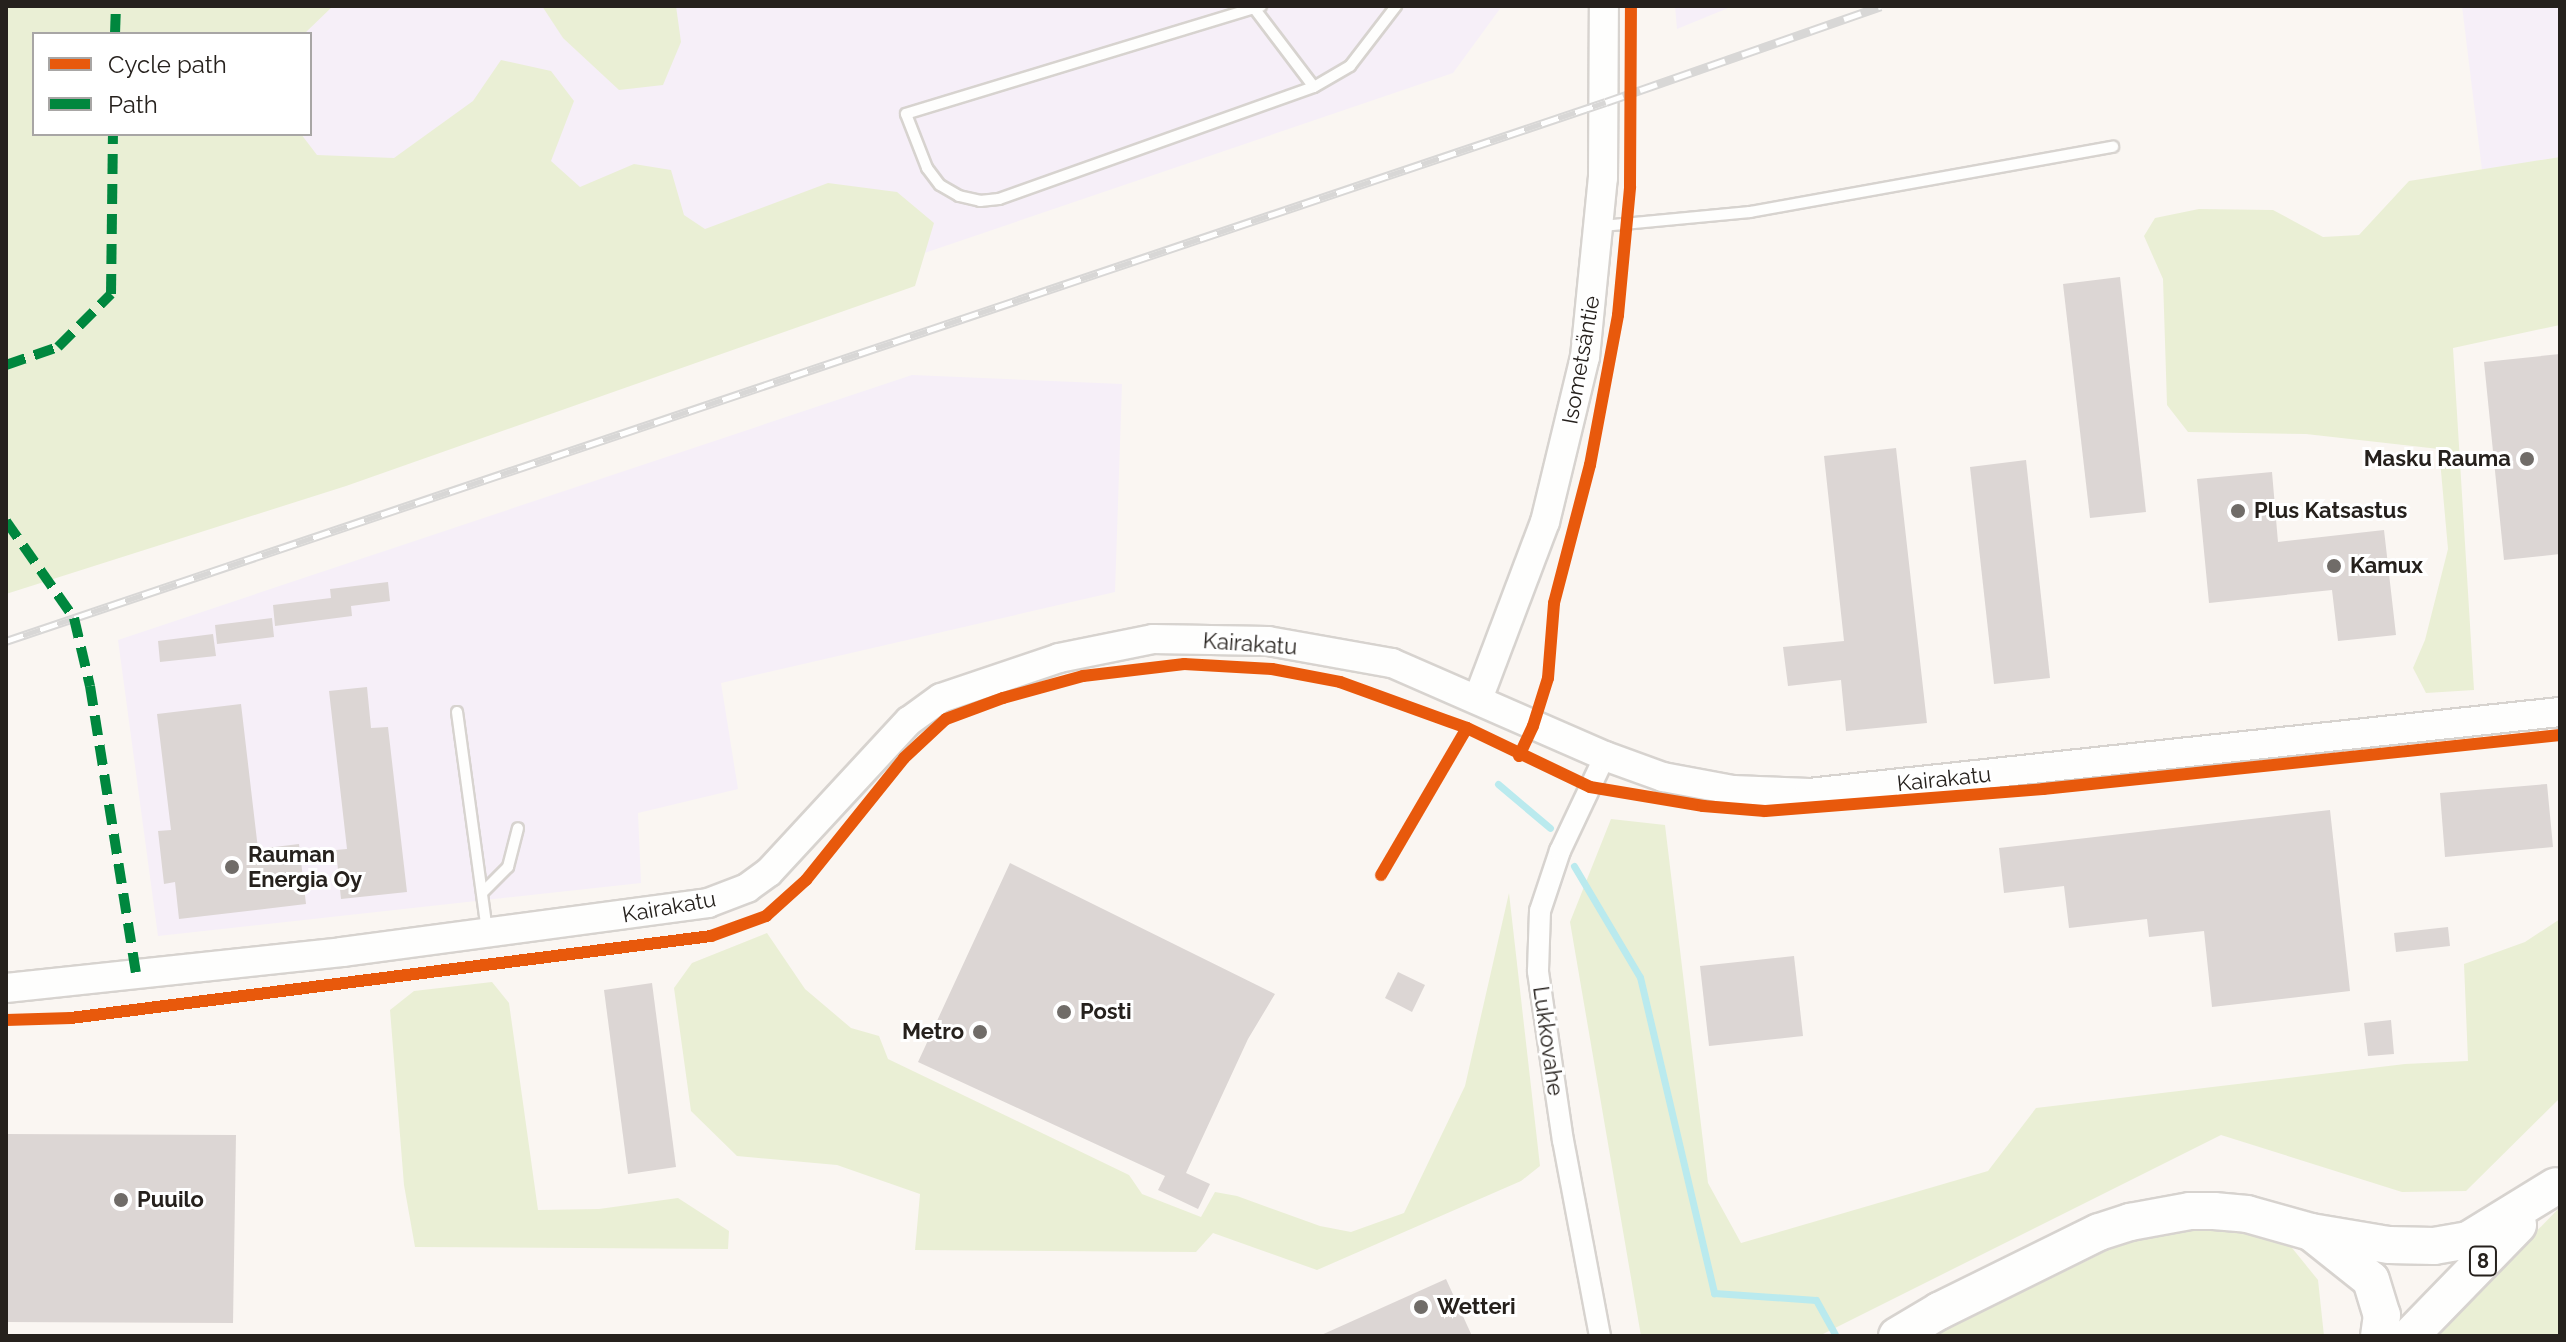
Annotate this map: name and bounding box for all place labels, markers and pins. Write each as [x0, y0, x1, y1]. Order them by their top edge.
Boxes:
place label: Masku Rauma [2364, 446, 2511, 472]
marker: Masku Rauma [2518, 450, 2536, 468]
place label: Plus Katsastus [2254, 498, 2407, 524]
marker: Plus Katsastus [2229, 502, 2247, 520]
place label: Kamux [2350, 553, 2423, 579]
marker: Kamux [2325, 557, 2343, 575]
place label: Rauman Energia Oy [248, 841, 362, 892]
marker: Rauman Energia Oy [223, 858, 241, 876]
place label: Posti [1080, 999, 1132, 1025]
marker: Posti [1055, 1003, 1073, 1021]
place label: Metro [902, 1019, 964, 1045]
marker: Metro [971, 1023, 989, 1041]
place label: Puuilo [137, 1187, 204, 1213]
marker: Puuilo [112, 1191, 130, 1209]
place label: Wetteri [1437, 1294, 1516, 1320]
marker: Wetteri [1412, 1298, 1430, 1316]

